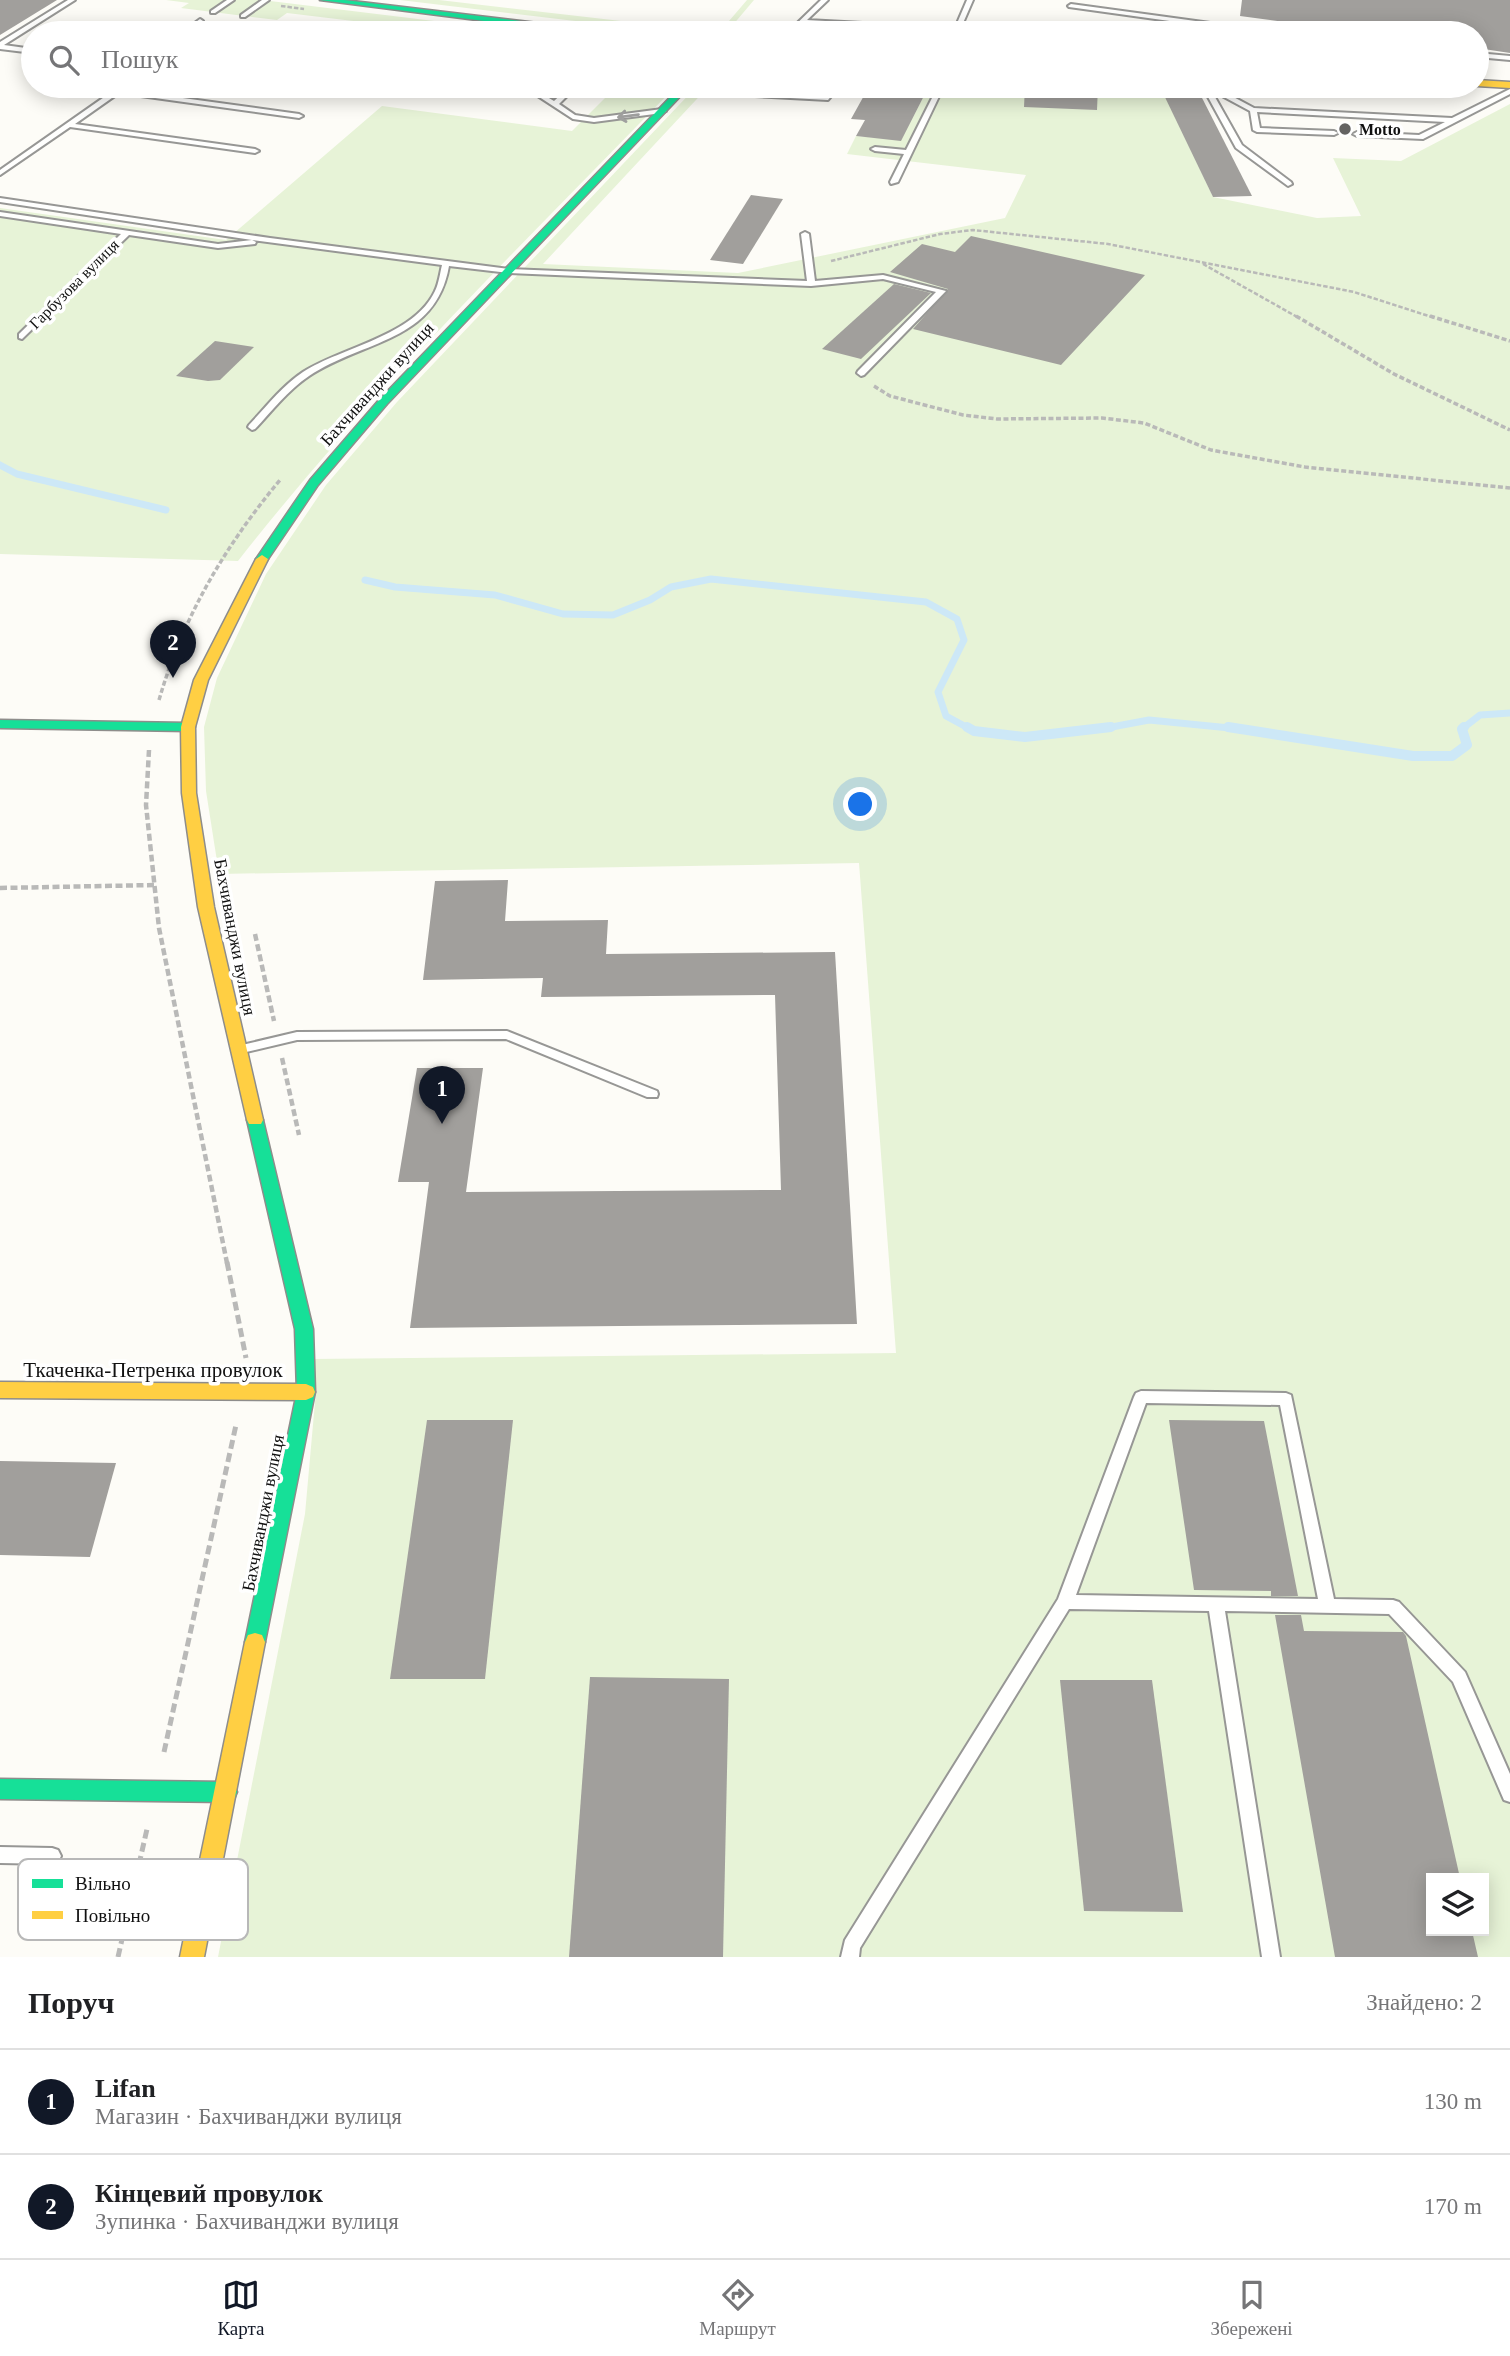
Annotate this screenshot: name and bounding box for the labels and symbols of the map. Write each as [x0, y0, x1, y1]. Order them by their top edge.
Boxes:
one-way arrow [617, 109, 640, 122]
marker: Motto [1337, 121, 1353, 137]
place label: Motto [1359, 121, 1401, 138]
street label: Гарбузова вулиця [26, 235, 123, 333]
street label: Бахчиванджи вулиця [316, 318, 438, 450]
pin: 2 [150, 620, 196, 678]
your location [843, 787, 877, 821]
street label: Бахчиванджи вулиця [210, 857, 260, 1017]
pin: 1 [419, 1066, 465, 1124]
street label: Ткаченка-Петренка провулок [23, 1358, 284, 1382]
street label: Бахчиванджи вулиця [238, 1433, 288, 1593]
legend [18, 1859, 248, 1940]
text: Вільно [75, 1873, 131, 1894]
text: Повільно [75, 1905, 150, 1926]

